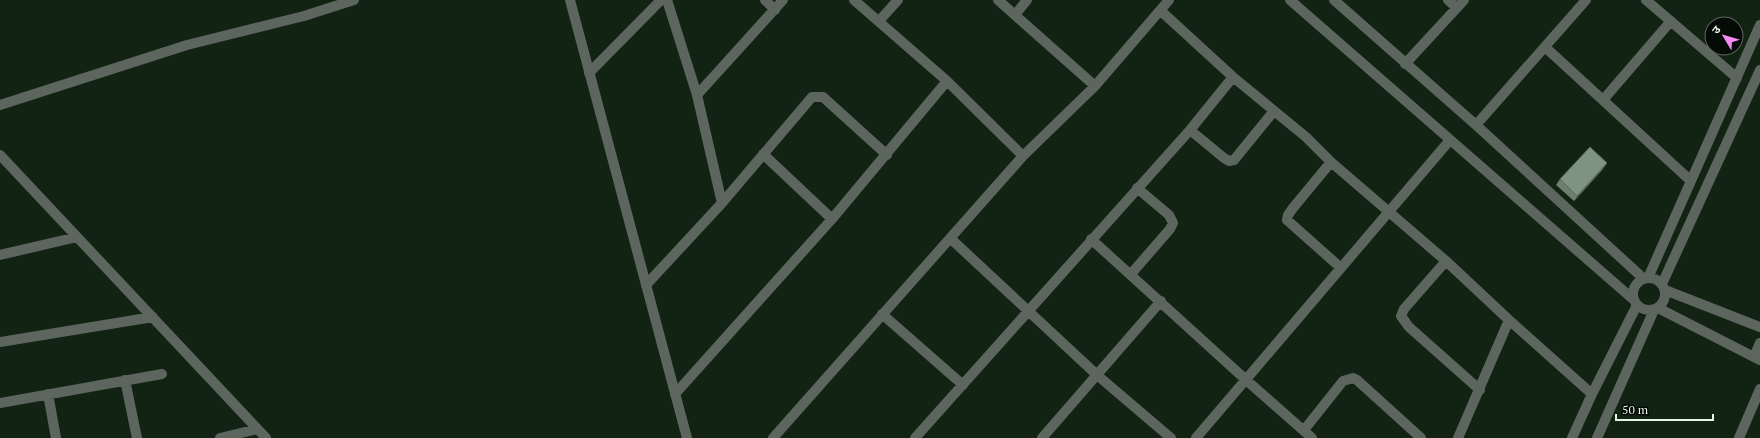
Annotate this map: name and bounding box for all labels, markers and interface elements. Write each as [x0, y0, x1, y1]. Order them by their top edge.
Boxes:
north arrow [1704, 16, 1744, 56]
text: उ [1709, 23, 1724, 37]
scale bar [1616, 396, 1713, 422]
text: 50 m [1622, 402, 1649, 417]

